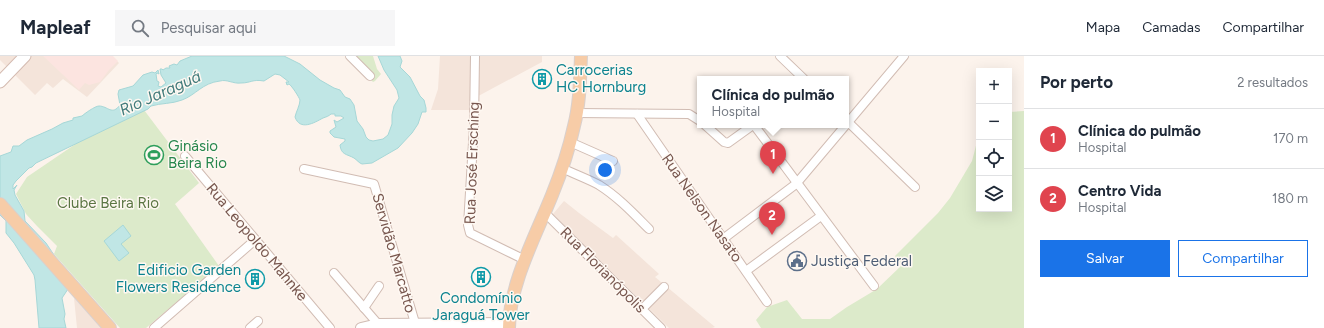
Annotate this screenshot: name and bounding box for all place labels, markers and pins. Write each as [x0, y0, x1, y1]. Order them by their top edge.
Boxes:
place label: Carrocerias HC Hornburg [556, 61, 646, 96]
building icon: Carrocerias HC Hornburg [531, 68, 553, 90]
place label: Ginásio Beira Rio [168, 137, 227, 172]
pin: 1 [760, 141, 786, 174]
sports icon: Ginásio Beira Rio [143, 144, 165, 166]
pin: 2 [759, 202, 785, 235]
public building icon: Justiça Federal [786, 250, 808, 272]
place label: Justiça Federal [811, 252, 912, 270]
place label: Edificio Garden Flowers Residence [116, 261, 241, 296]
building icon: Condomínio Jaraguá Tower [470, 266, 492, 288]
building icon: Edificio Garden Flowers Residence [244, 268, 266, 290]
place label: Condomínio Jaraguá Tower [432, 289, 530, 324]

